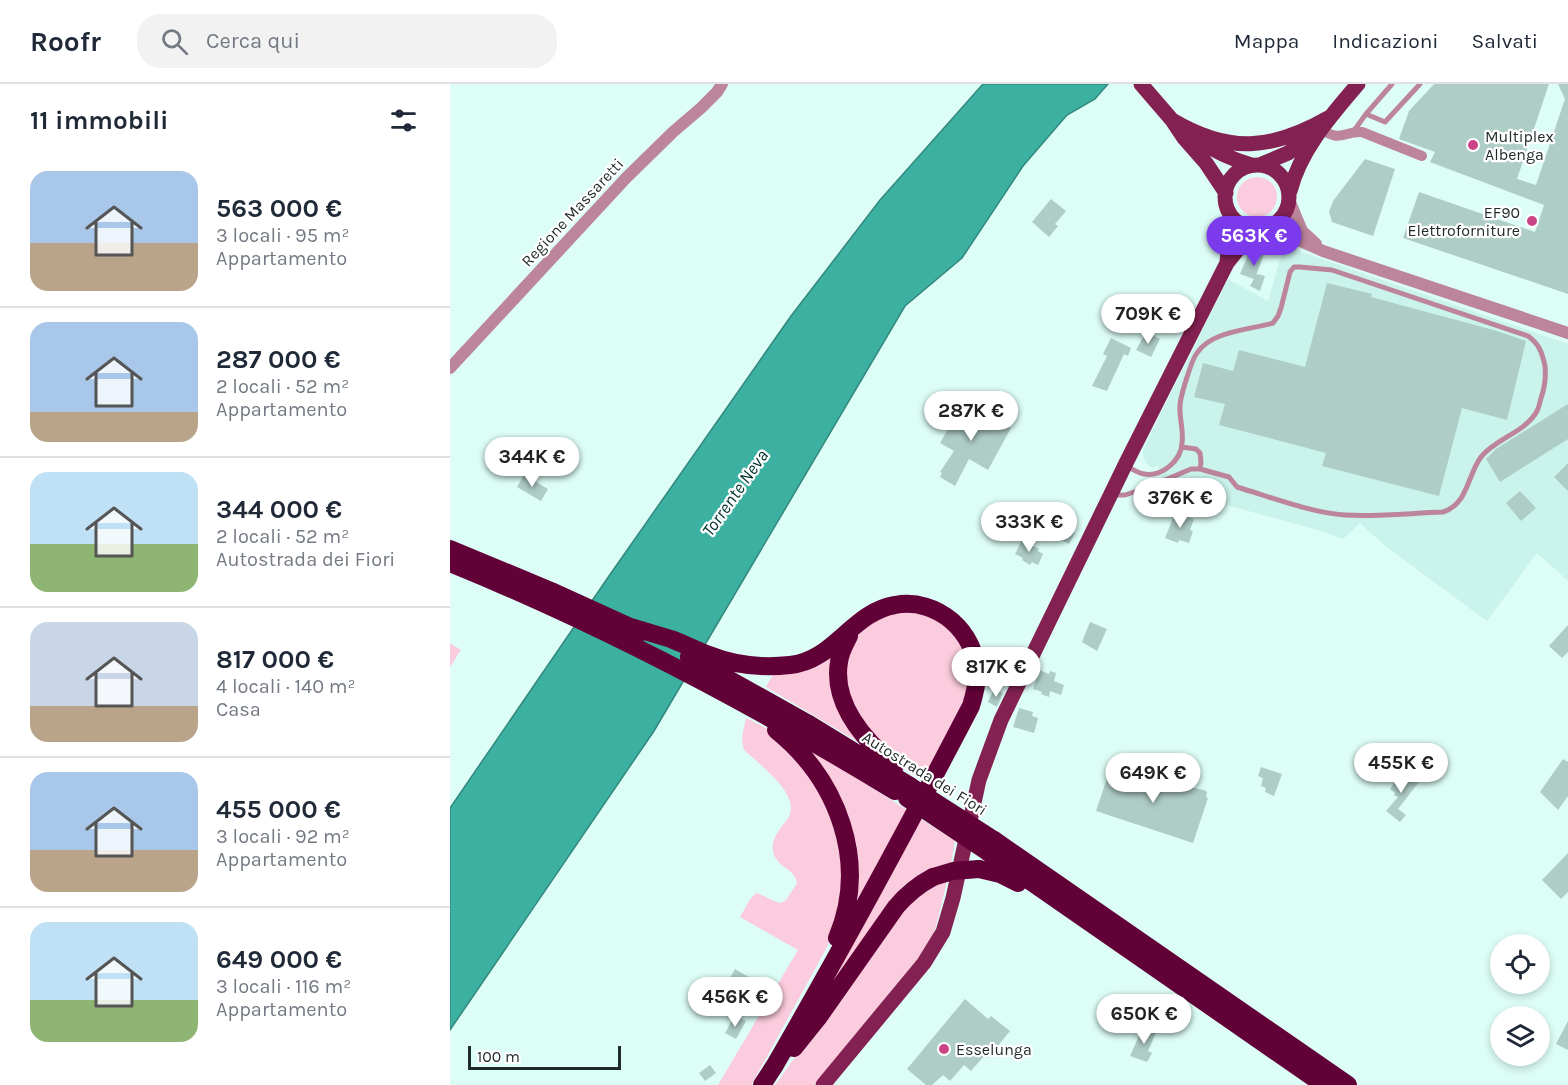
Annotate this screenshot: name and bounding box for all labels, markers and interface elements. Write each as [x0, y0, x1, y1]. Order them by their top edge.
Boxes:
search box [137, 14, 557, 68]
text: Roofr [30, 25, 101, 58]
icon: search [158, 25, 191, 58]
text: Cerca qui [206, 28, 300, 54]
text: Mappa [1234, 29, 1299, 53]
text: Indicazioni [1332, 29, 1439, 53]
text: Salvati [1472, 29, 1538, 53]
icon: filters [387, 104, 420, 137]
text: 11 immobili [30, 105, 169, 136]
place label: Multiplex Albenga [1485, 127, 1554, 164]
marker: Multiplex Albenga [1466, 138, 1480, 152]
street label: Regione Massaretti [517, 154, 627, 270]
text: 563 000 € [216, 193, 342, 224]
icon: home [78, 195, 150, 267]
place label: EF90 Elettroforniture [1408, 203, 1520, 240]
marker: EF90 Elettroforniture [1525, 214, 1539, 228]
pin: 563K € [1205, 216, 1303, 267]
text: 3 locali · 95 m² [216, 224, 349, 247]
text: 563K € [1220, 224, 1288, 247]
text: Appartamento [216, 247, 347, 270]
pin: 709K € [1099, 294, 1197, 345]
text: 709K € [1115, 302, 1181, 325]
text: 287 000 € [216, 344, 340, 375]
icon: home [78, 346, 150, 418]
text: 2 locali · 52 m² [216, 375, 349, 398]
pin: 287K € [922, 391, 1020, 442]
text: Appartamento [216, 398, 347, 421]
text: 287K € [938, 399, 1004, 422]
pin: 344K € [483, 437, 581, 488]
text: 344K € [498, 445, 566, 468]
water label: Torrente Neva [697, 445, 773, 541]
pin: 376K € [1131, 478, 1229, 529]
text: 376K € [1147, 486, 1213, 509]
text: 344 000 € [216, 494, 342, 525]
icon: home [78, 496, 150, 568]
pin: 333K € [980, 502, 1078, 553]
text: 333K € [995, 510, 1063, 533]
text: 2 locali · 52 m² [216, 525, 349, 548]
text: Autostrada dei Fiori [216, 548, 395, 571]
text: 817 000 € [216, 644, 334, 675]
icon: home [78, 646, 150, 718]
pin: 817K € [947, 647, 1045, 698]
text: 817K € [966, 655, 1026, 678]
text: 4 locali · 140 m² [216, 675, 356, 698]
text: Casa [216, 698, 261, 721]
street label: Autostrada dei Fiori [859, 727, 991, 819]
pin: 455K € [1352, 743, 1450, 794]
text: 455K € [1368, 751, 1434, 774]
pin: 649K € [1104, 753, 1202, 804]
text: 649K € [1119, 761, 1187, 784]
text: 455 000 € [216, 794, 341, 825]
icon: home [78, 796, 150, 868]
text: 3 locali · 92 m² [216, 825, 350, 848]
text: Appartamento [216, 848, 347, 871]
map controls [1490, 934, 1550, 1066]
button: locate [1490, 934, 1550, 994]
text: 649 000 € [216, 944, 342, 975]
icon: home [78, 946, 150, 1018]
text: 3 locali · 116 m² [216, 975, 351, 998]
pin: 456K € [686, 977, 784, 1028]
text: 456K € [702, 985, 768, 1008]
pin: 650K € [1095, 994, 1193, 1045]
text: Appartamento [216, 998, 347, 1021]
text: 650K € [1110, 1002, 1178, 1025]
button: layers [1490, 1006, 1550, 1066]
place label: Esselunga [956, 1040, 1032, 1059]
marker: Esselunga [937, 1042, 951, 1056]
scale bar [468, 1043, 621, 1070]
text: 100 m [477, 1047, 520, 1066]

